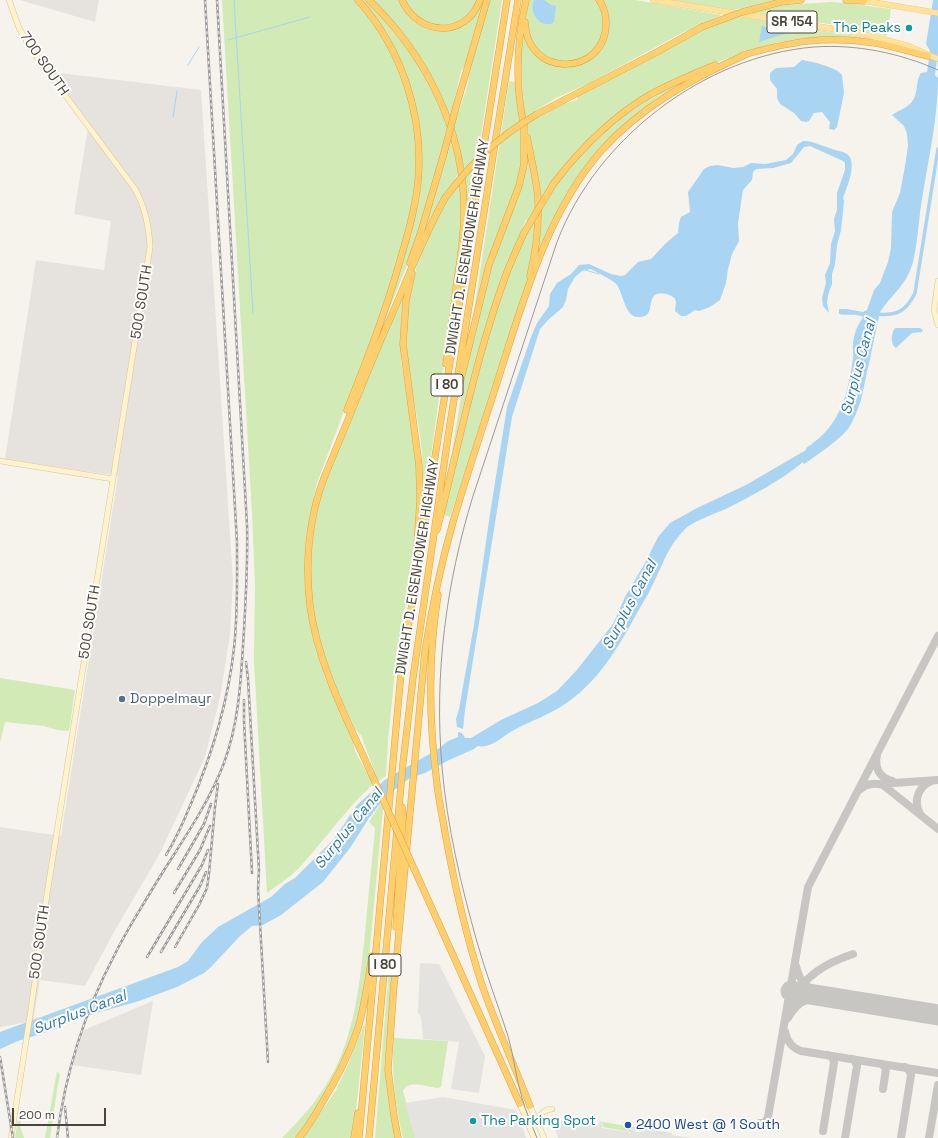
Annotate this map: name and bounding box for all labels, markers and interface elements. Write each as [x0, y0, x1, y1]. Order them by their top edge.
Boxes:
road number: SR 154 [767, 11, 817, 33]
place label: The Peaks [833, 20, 901, 36]
marker: The Peaks [904, 23, 914, 33]
street label: 700 SOUTH [16, 29, 72, 99]
street label: DWIGHT D. EISENHOWER HIGHWAY [443, 138, 493, 356]
street label: 500 SOUTH [128, 264, 156, 340]
water label: Surplus Canal [838, 317, 880, 417]
road number: I 80 [431, 374, 463, 396]
street label: DWIGHT D. EISENHOWER HIGHWAY [393, 458, 443, 676]
water label: Surplus Canal [599, 557, 661, 653]
street label: 500 SOUTH [76, 584, 104, 660]
place label: Doppelmayr [130, 691, 211, 707]
marker: Doppelmayr [117, 694, 127, 704]
water label: Surplus Canal [311, 785, 387, 873]
street label: 500 SOUTH [26, 904, 54, 980]
road number: I 80 [369, 954, 401, 976]
water label: Surplus Canal [31, 987, 129, 1039]
scale bar [14, 1100, 108, 1126]
text: 200 m [19, 1107, 55, 1123]
place label: The Parking Spot [481, 1113, 596, 1129]
marker: The Parking Spot [468, 1116, 478, 1126]
place label: 2400 West @ 1 South [636, 1117, 780, 1133]
marker: 2400 West @ 1 South [623, 1120, 633, 1130]

